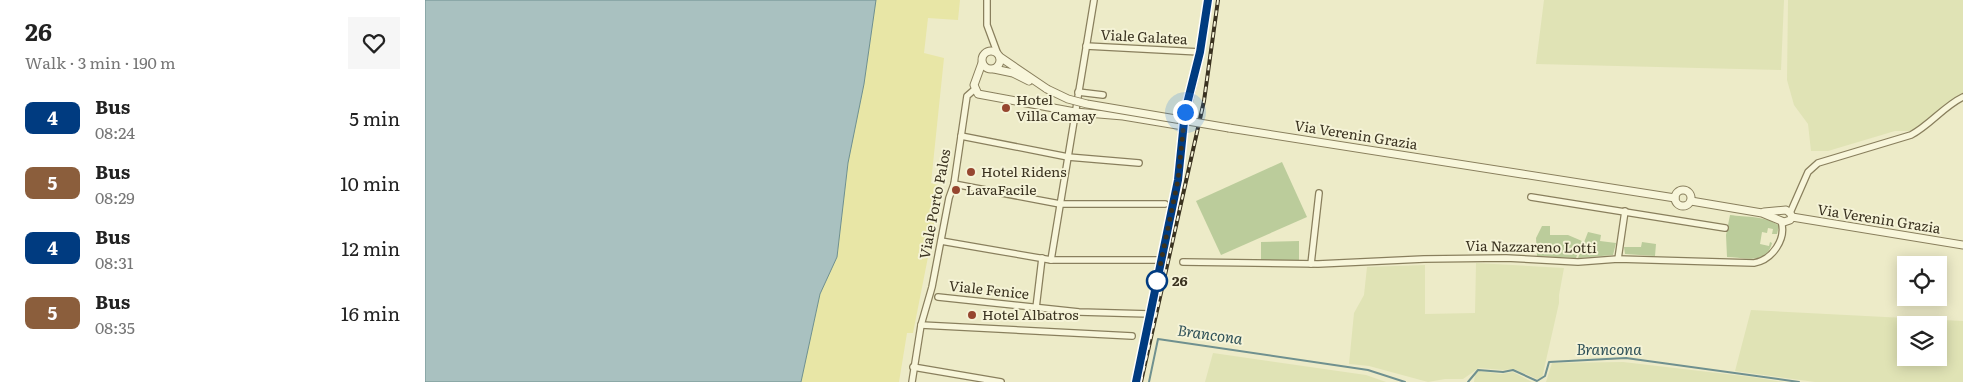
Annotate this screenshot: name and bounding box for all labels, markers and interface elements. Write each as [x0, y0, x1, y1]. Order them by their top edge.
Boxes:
text: 26 [25, 13, 52, 48]
button: heart [348, 17, 400, 69]
street label: Viale Galatea [1100, 24, 1189, 48]
text: Walk · 3 min · 190 m [25, 50, 176, 74]
place label: Hotel Villa Camay [1016, 89, 1097, 125]
text: Bus [95, 92, 130, 120]
your location [1173, 100, 1198, 125]
marker: Hotel Villa Camay [1000, 102, 1012, 114]
text: 4 [47, 104, 58, 131]
text: 5 min [349, 104, 400, 132]
street label: Via Verenin Grazia [1293, 114, 1420, 154]
text: 08:24 [95, 120, 135, 144]
street label: Viale Porto Palos [914, 147, 954, 260]
text: Bus [95, 157, 130, 185]
place label: Hotel Ridens [981, 161, 1067, 181]
marker: Hotel Ridens [965, 166, 977, 178]
text: 5 [48, 169, 57, 196]
text: 10 min [340, 169, 400, 197]
place label: LavaFacile [966, 179, 1037, 199]
marker: LavaFacile [950, 184, 962, 196]
text: 08:29 [95, 185, 135, 209]
street label: Via Verenin Grazia [1816, 198, 1943, 238]
text: Bus [95, 222, 130, 250]
text: 4 [47, 234, 58, 261]
text: 12 min [341, 234, 400, 262]
street label: Via Nazzareno Lotti [1465, 235, 1597, 257]
text: 08:31 [95, 250, 133, 274]
map controls [1897, 256, 1947, 366]
button: locate [1897, 256, 1947, 306]
marker: 26 [1146, 270, 1168, 292]
place label: 26 [1172, 270, 1188, 290]
street label: Viale Fenice [948, 275, 1030, 303]
text: Bus [95, 287, 130, 315]
text: 5 [48, 299, 57, 326]
text: 16 min [341, 299, 400, 327]
place label: Hotel Albatros [982, 304, 1079, 324]
marker: Hotel Albatros [966, 309, 978, 321]
text: 08:35 [95, 315, 135, 339]
button: layers [1897, 316, 1947, 366]
water label: Brancona [1176, 318, 1245, 350]
water label: Brancona [1576, 337, 1642, 360]

